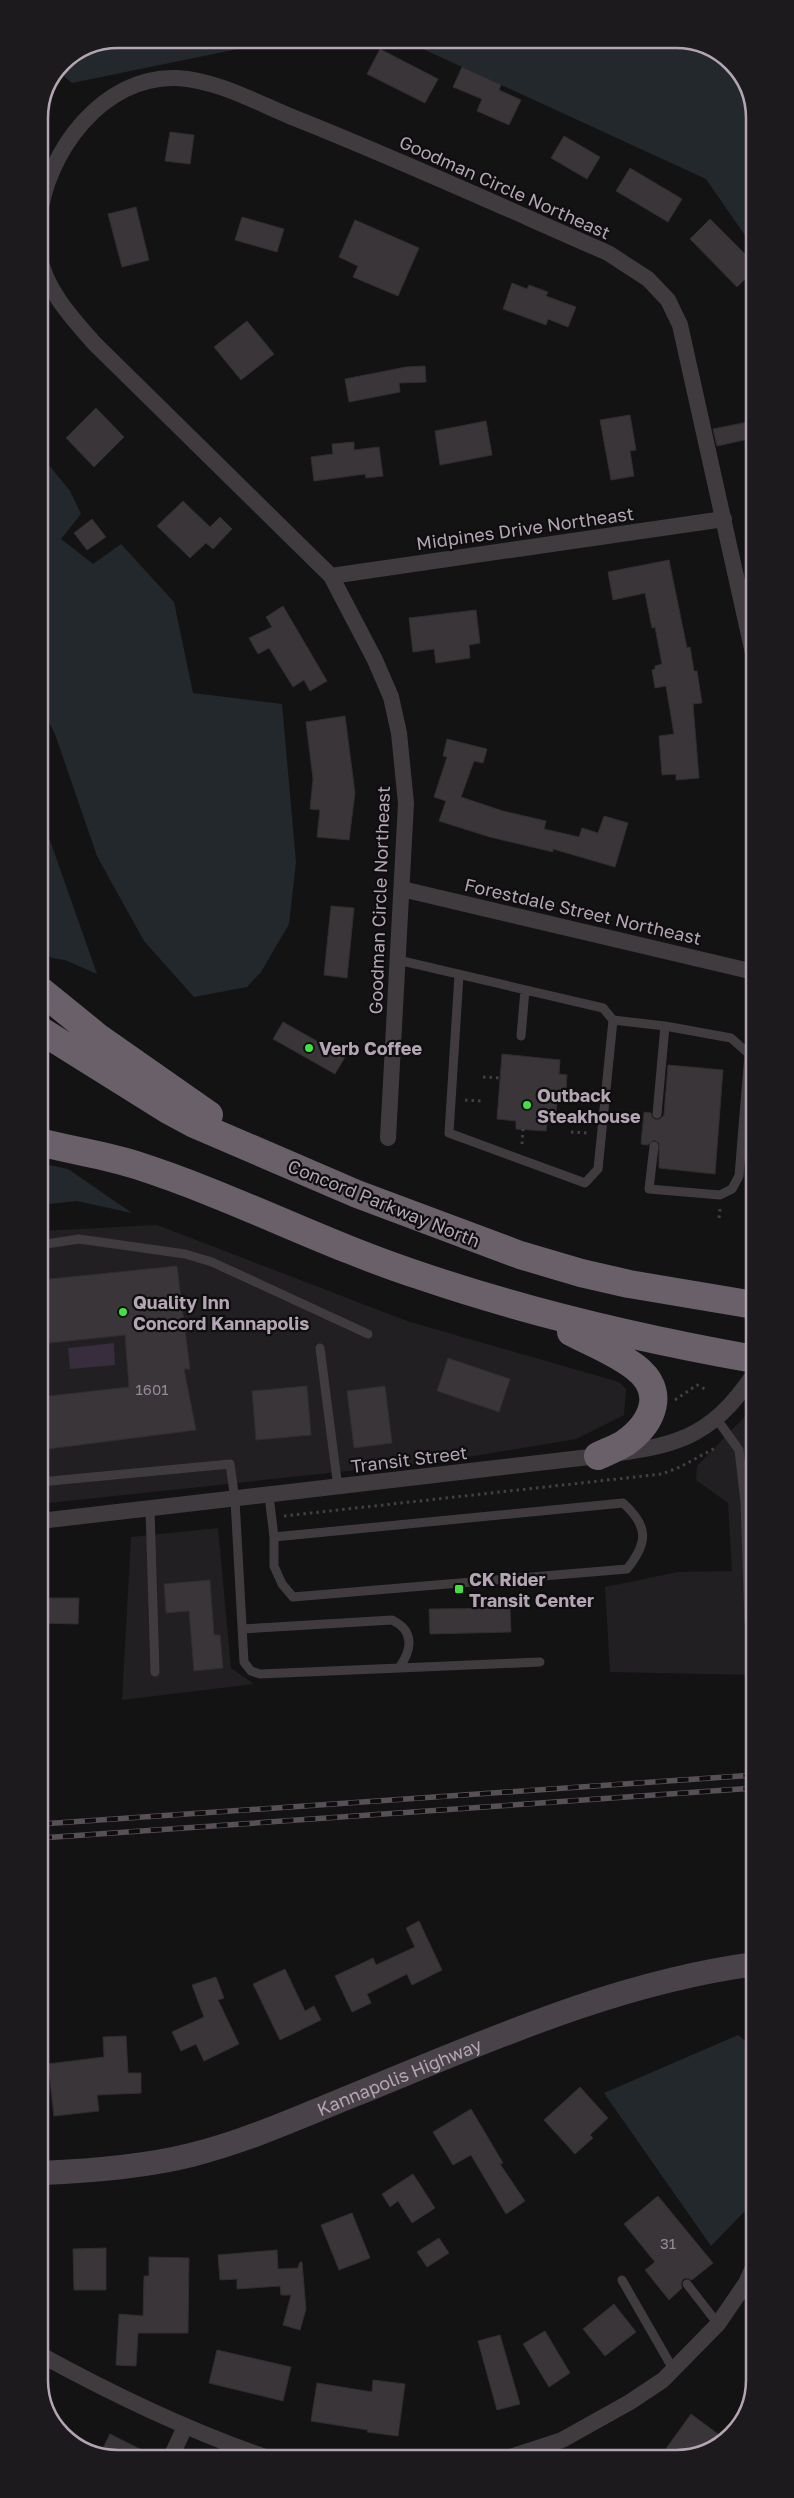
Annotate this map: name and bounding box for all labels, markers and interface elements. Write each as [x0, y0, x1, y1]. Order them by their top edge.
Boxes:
street label: Goodman Circle Northeast [396, 130, 614, 244]
street label: Midpines Drive Northeast [415, 502, 635, 554]
street label: Goodman Circle Northeast [364, 785, 394, 1015]
street label: Forestdale Street Northeast [462, 873, 704, 949]
place label: Verb Coffee [319, 1037, 422, 1059]
marker: Verb Coffee [303, 1042, 315, 1054]
place label: Outback Steakhouse [537, 1084, 641, 1127]
marker: Outback Steakhouse [521, 1099, 533, 1111]
street label: Concord Parkway North [285, 1154, 483, 1252]
place label: Quality Inn Concord Kannapolis [133, 1291, 309, 1334]
marker: Quality Inn Concord Kannapolis [117, 1306, 129, 1318]
house number: 1601 [136, 1380, 168, 1398]
street label: Transit Street [350, 1441, 468, 1477]
place label: CK Rider Transit Center [469, 1568, 594, 1611]
marker: CK Rider Transit Center [453, 1583, 465, 1595]
street label: Kannapolis Highway [314, 2033, 485, 2120]
house number: 31 [660, 2234, 676, 2252]

